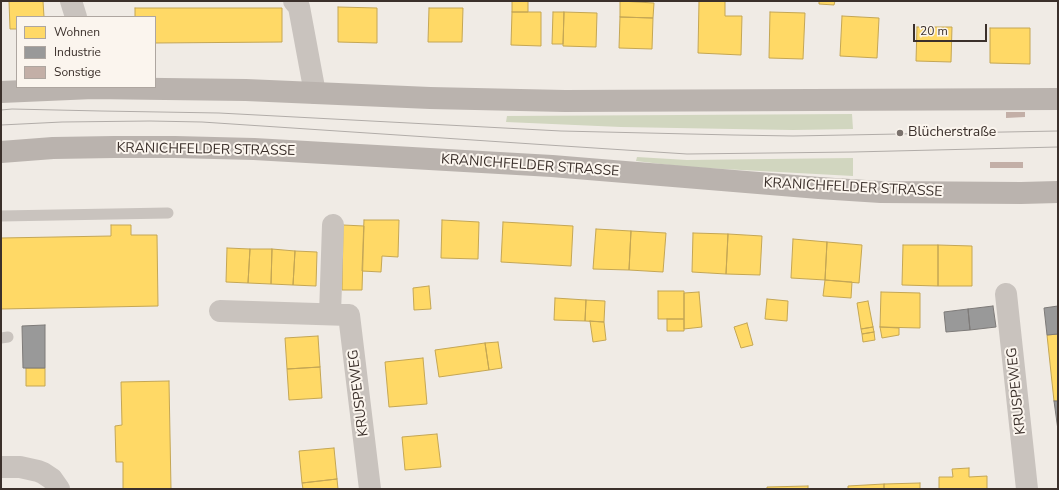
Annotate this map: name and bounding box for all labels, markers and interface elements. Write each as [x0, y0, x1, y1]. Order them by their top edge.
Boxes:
legend [16, 16, 156, 88]
scale bar [915, 16, 989, 42]
text: 20 m [920, 23, 948, 39]
text: Wohnen [54, 24, 100, 40]
text: Industrie [54, 44, 101, 60]
text: Sonstige [54, 64, 101, 80]
place label: Blücherstraße [908, 125, 996, 141]
marker: Blücherstraße [895, 128, 905, 138]
street label: KRANICHFELDER STRASSE [117, 140, 295, 160]
street label: KRANICHFELDER STRASSE [440, 151, 620, 181]
street label: KRANICHFELDER STRASSE [763, 175, 943, 201]
street label: KRUSPEWEG [1004, 347, 1030, 435]
street label: KRUSPEWEG [345, 349, 373, 437]

